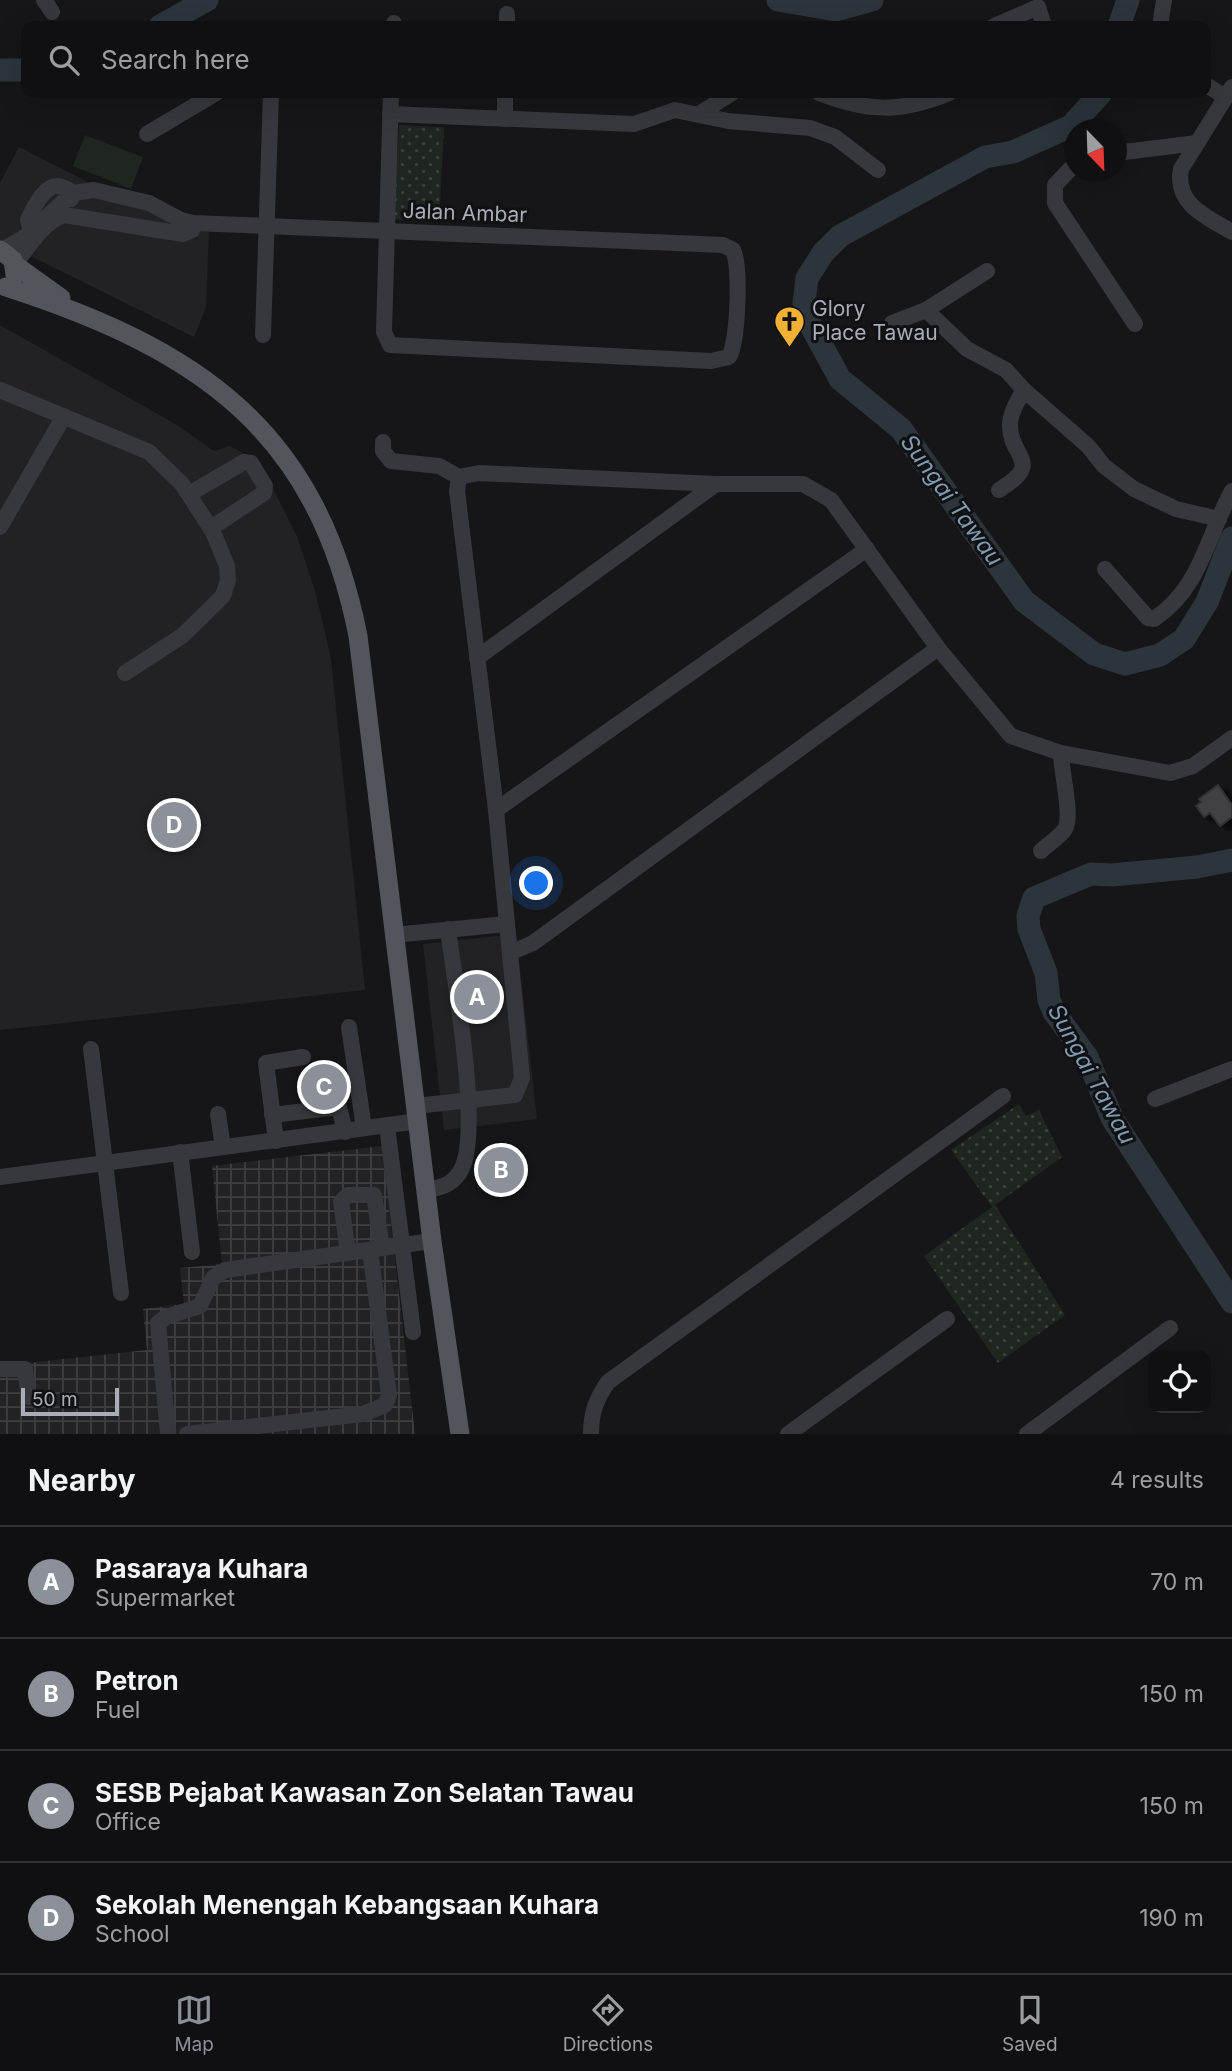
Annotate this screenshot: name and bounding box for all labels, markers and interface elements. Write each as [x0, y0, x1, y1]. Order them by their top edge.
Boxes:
search box [21, 21, 1211, 98]
icon: search [45, 41, 83, 79]
text: Search here [101, 44, 250, 75]
north arrow [1064, 119, 1127, 182]
street label: Jalan Ambar [402, 198, 528, 227]
place label: Glory Place Tawau [812, 296, 938, 345]
church icon: Glory Place Tawau [772, 304, 806, 348]
water label: Sungai Tawau [895, 429, 1009, 571]
pin: D [151, 799, 197, 851]
your location [519, 866, 553, 900]
pin: A [454, 971, 500, 1023]
water label: Sungai Tawau [1042, 999, 1142, 1149]
pin: C [301, 1061, 347, 1113]
pin: B [478, 1144, 524, 1196]
map controls [1148, 1350, 1211, 1413]
button: locate [1148, 1350, 1211, 1413]
scale bar [21, 1385, 119, 1417]
text: 50 m [32, 1388, 78, 1411]
text: Nearby [28, 1462, 136, 1498]
text: 4 results [1110, 1466, 1204, 1494]
text: Pasaraya Kuhara [95, 1553, 308, 1584]
text: A [42, 1568, 60, 1596]
text: 70 m [1150, 1568, 1204, 1596]
text: Supermarket [95, 1584, 235, 1612]
text: Petron [95, 1665, 179, 1696]
text: B [43, 1680, 59, 1708]
text: 150 m [1140, 1680, 1204, 1708]
text: Fuel [95, 1696, 140, 1724]
text: SESB Pejabat Kawasan Zon Selatan Tawau [95, 1777, 634, 1808]
text: C [42, 1792, 60, 1820]
text: 150 m [1140, 1792, 1204, 1820]
text: Office [95, 1808, 161, 1836]
text: Sekolah Menengah Kebangsaan Kuhara [95, 1889, 599, 1920]
text: D [43, 1904, 59, 1932]
text: 190 m [1139, 1904, 1204, 1932]
text: School [95, 1920, 170, 1948]
tab: Map [174, 1991, 214, 2056]
tab: Directions [563, 1991, 653, 2056]
tab: Saved [1002, 1991, 1058, 2056]

